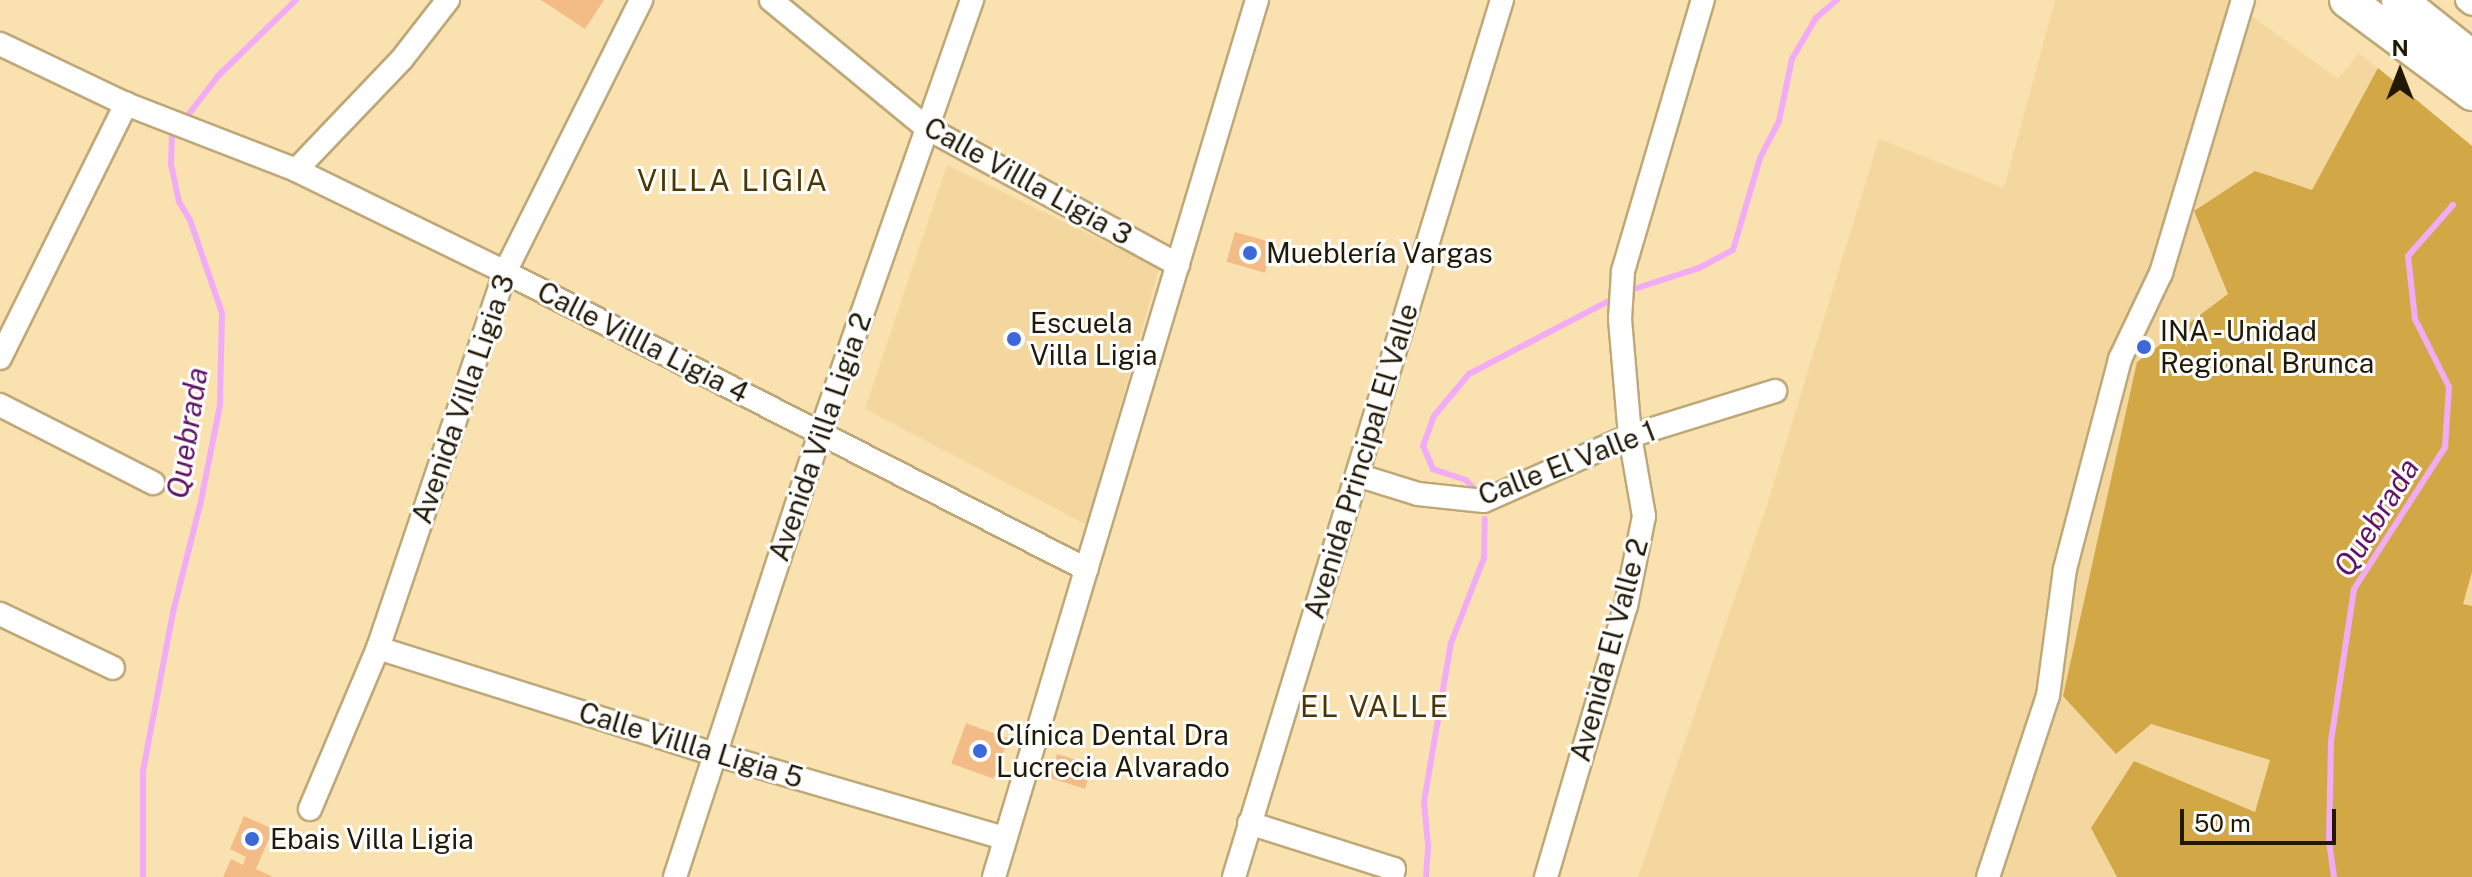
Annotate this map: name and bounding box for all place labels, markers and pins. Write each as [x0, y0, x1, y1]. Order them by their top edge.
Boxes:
place label: Mueblería Vargas [1266, 236, 1493, 270]
marker: Mueblería Vargas [1241, 244, 1259, 262]
place label: Escuela Villa Ligia [1030, 306, 1158, 372]
place label: INA - Unidad Regional Brunca [2160, 314, 2374, 380]
marker: Escuela Villa Ligia [1005, 330, 1023, 348]
marker: INA - Unidad Regional Brunca [2135, 338, 2153, 356]
place label: Clínica Dental Dra Lucrecia Alvarado [996, 718, 1230, 784]
marker: Clínica Dental Dra Lucrecia Alvarado [971, 742, 989, 760]
place label: Ebais Villa Ligia [270, 822, 474, 856]
marker: Ebais Villa Ligia [241, 828, 263, 850]

